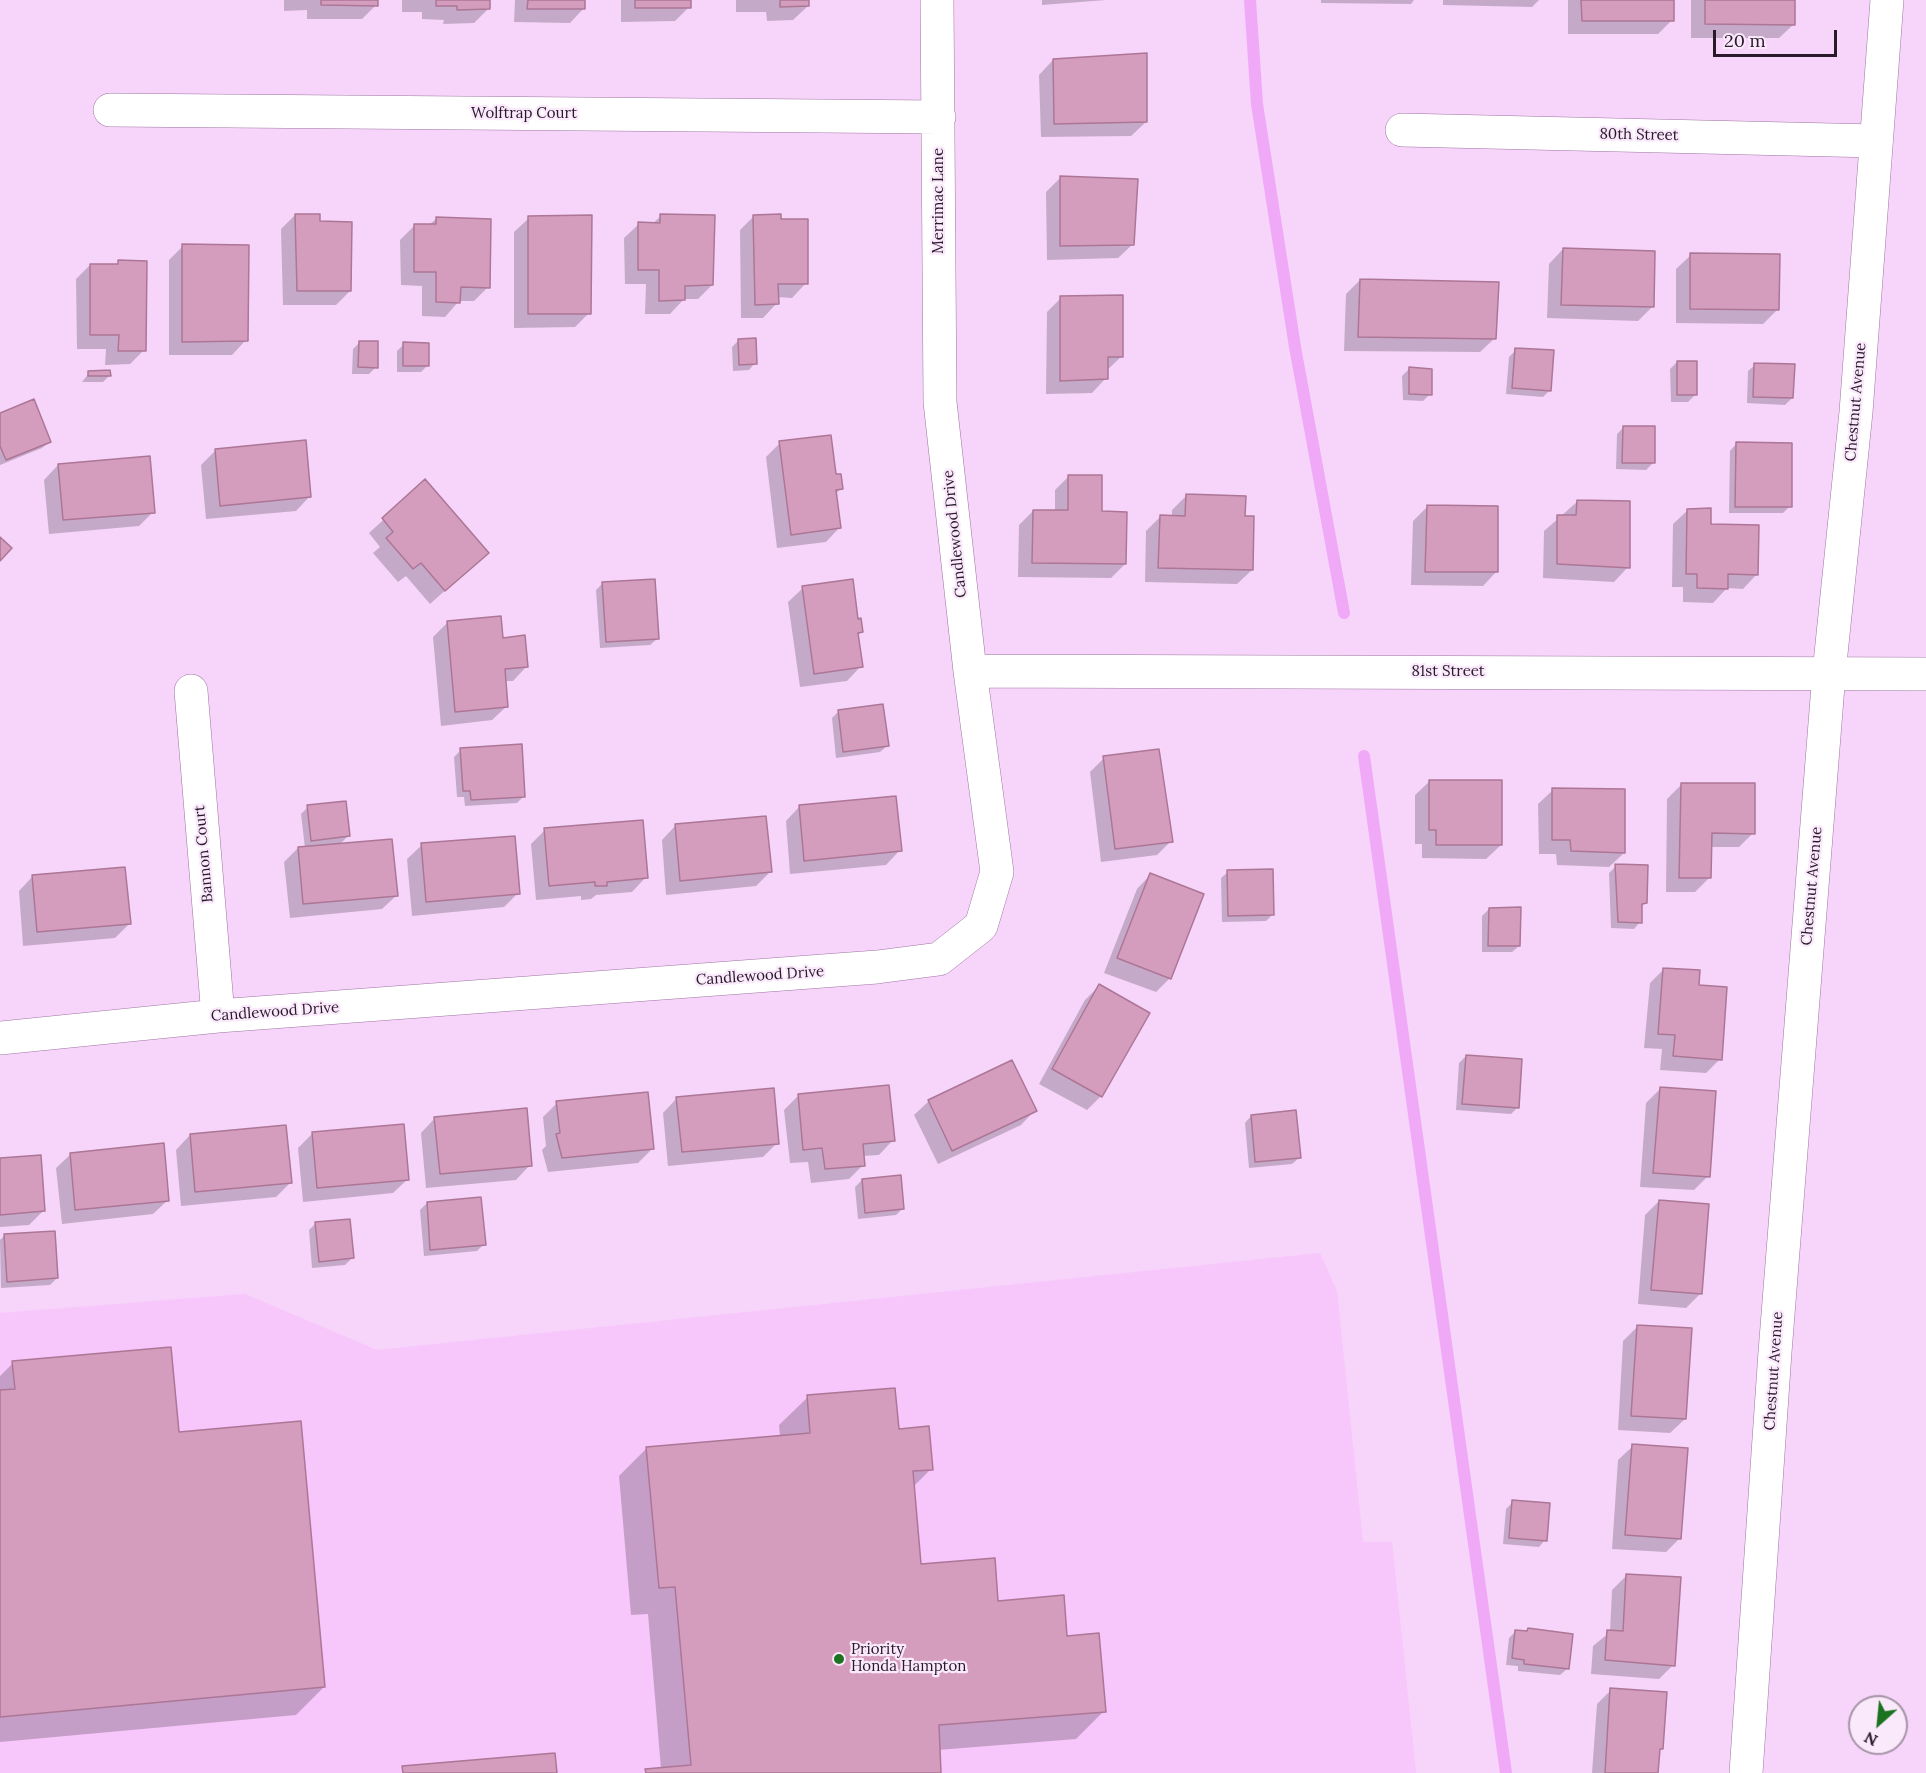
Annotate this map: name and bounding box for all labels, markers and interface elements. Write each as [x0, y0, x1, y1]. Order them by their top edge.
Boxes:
scale bar [1716, 18, 1840, 56]
text: 20 m [1724, 29, 1766, 52]
street label: Wolftrap Court [471, 105, 577, 123]
street label: 80th Street [1599, 125, 1679, 145]
street label: Merrimac Lane [930, 148, 948, 254]
street label: Chestnut Avenue [1842, 342, 1870, 462]
street label: Candlewood Drive [939, 469, 971, 599]
street label: 81st Street [1411, 663, 1485, 681]
street label: Bannon Court [191, 805, 217, 903]
street label: Chestnut Avenue [1798, 826, 1826, 946]
street label: Candlewood Drive [695, 963, 825, 989]
street label: Candlewood Drive [210, 999, 340, 1025]
street label: Chestnut Avenue [1761, 1311, 1787, 1431]
place label: Priority Honda Hampton [851, 1641, 966, 1676]
marker: Priority Honda Hampton [832, 1652, 846, 1666]
north arrow [1848, 1695, 1908, 1755]
text: N [1861, 1728, 1881, 1751]

